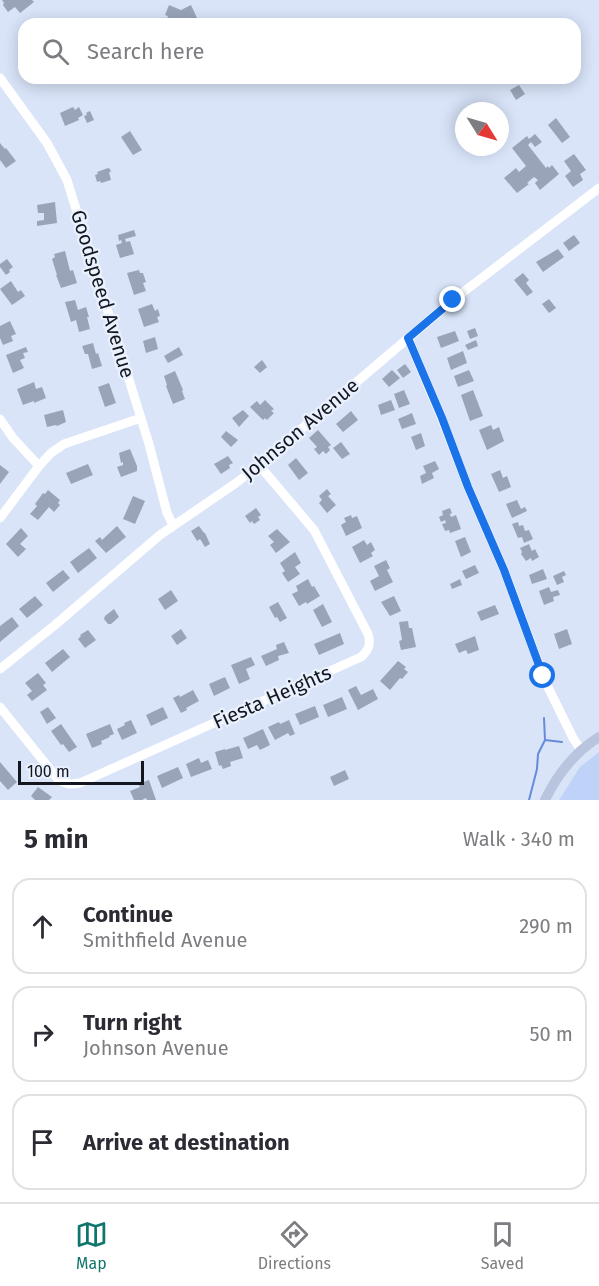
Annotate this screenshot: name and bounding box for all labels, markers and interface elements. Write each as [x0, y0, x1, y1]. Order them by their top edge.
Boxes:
search box [18, 18, 581, 84]
icon: search [39, 35, 72, 68]
text: Search here [87, 38, 205, 65]
north arrow [455, 102, 509, 156]
street label: Goodspeed Avenue [66, 207, 140, 381]
route end [439, 286, 465, 312]
street label: Johnson Avenue [237, 373, 363, 485]
street label: Fiesta Heights [209, 660, 335, 734]
route start [529, 662, 555, 688]
scale bar [18, 758, 144, 786]
text: 100 m [27, 762, 70, 781]
text: 5 min [24, 824, 88, 855]
text: Walk · 340 m [463, 827, 575, 851]
text: Continue [83, 901, 173, 928]
icon: ahead [26, 910, 59, 943]
text: 290 m [519, 914, 573, 938]
text: Smithfield Avenue [83, 928, 247, 952]
text: Turn right [83, 1009, 182, 1036]
icon: right [26, 1018, 59, 1051]
text: 50 m [529, 1022, 573, 1046]
text: Johnson Avenue [83, 1036, 229, 1060]
icon: arrive [26, 1126, 59, 1159]
text: Arrive at destination [83, 1129, 290, 1156]
tab: Map [75, 1218, 108, 1273]
tab: Directions [258, 1218, 331, 1273]
tab: Saved [481, 1218, 524, 1273]

